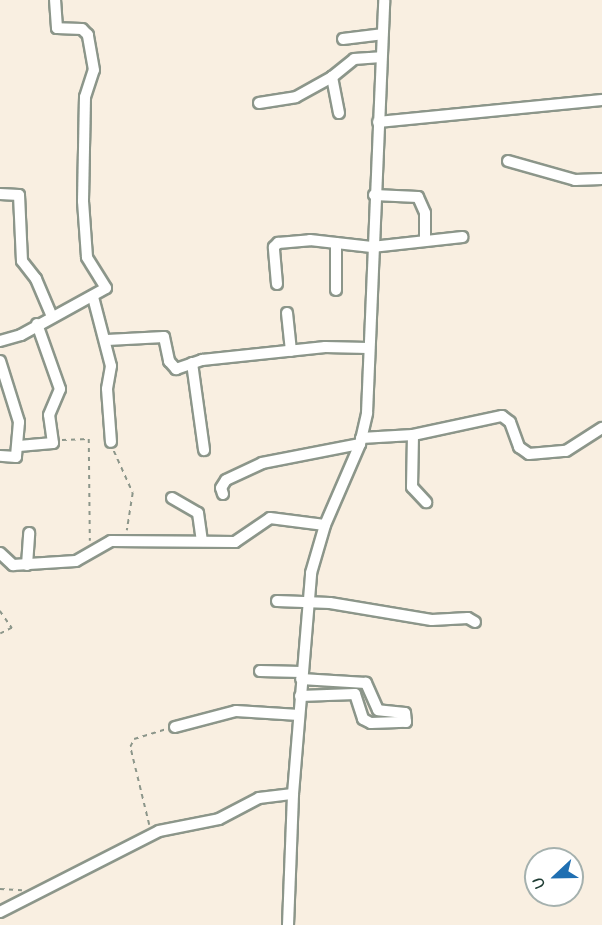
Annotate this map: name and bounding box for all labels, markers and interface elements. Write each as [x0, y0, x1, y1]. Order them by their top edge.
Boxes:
north arrow [524, 847, 584, 907]
text: U [529, 875, 550, 891]

